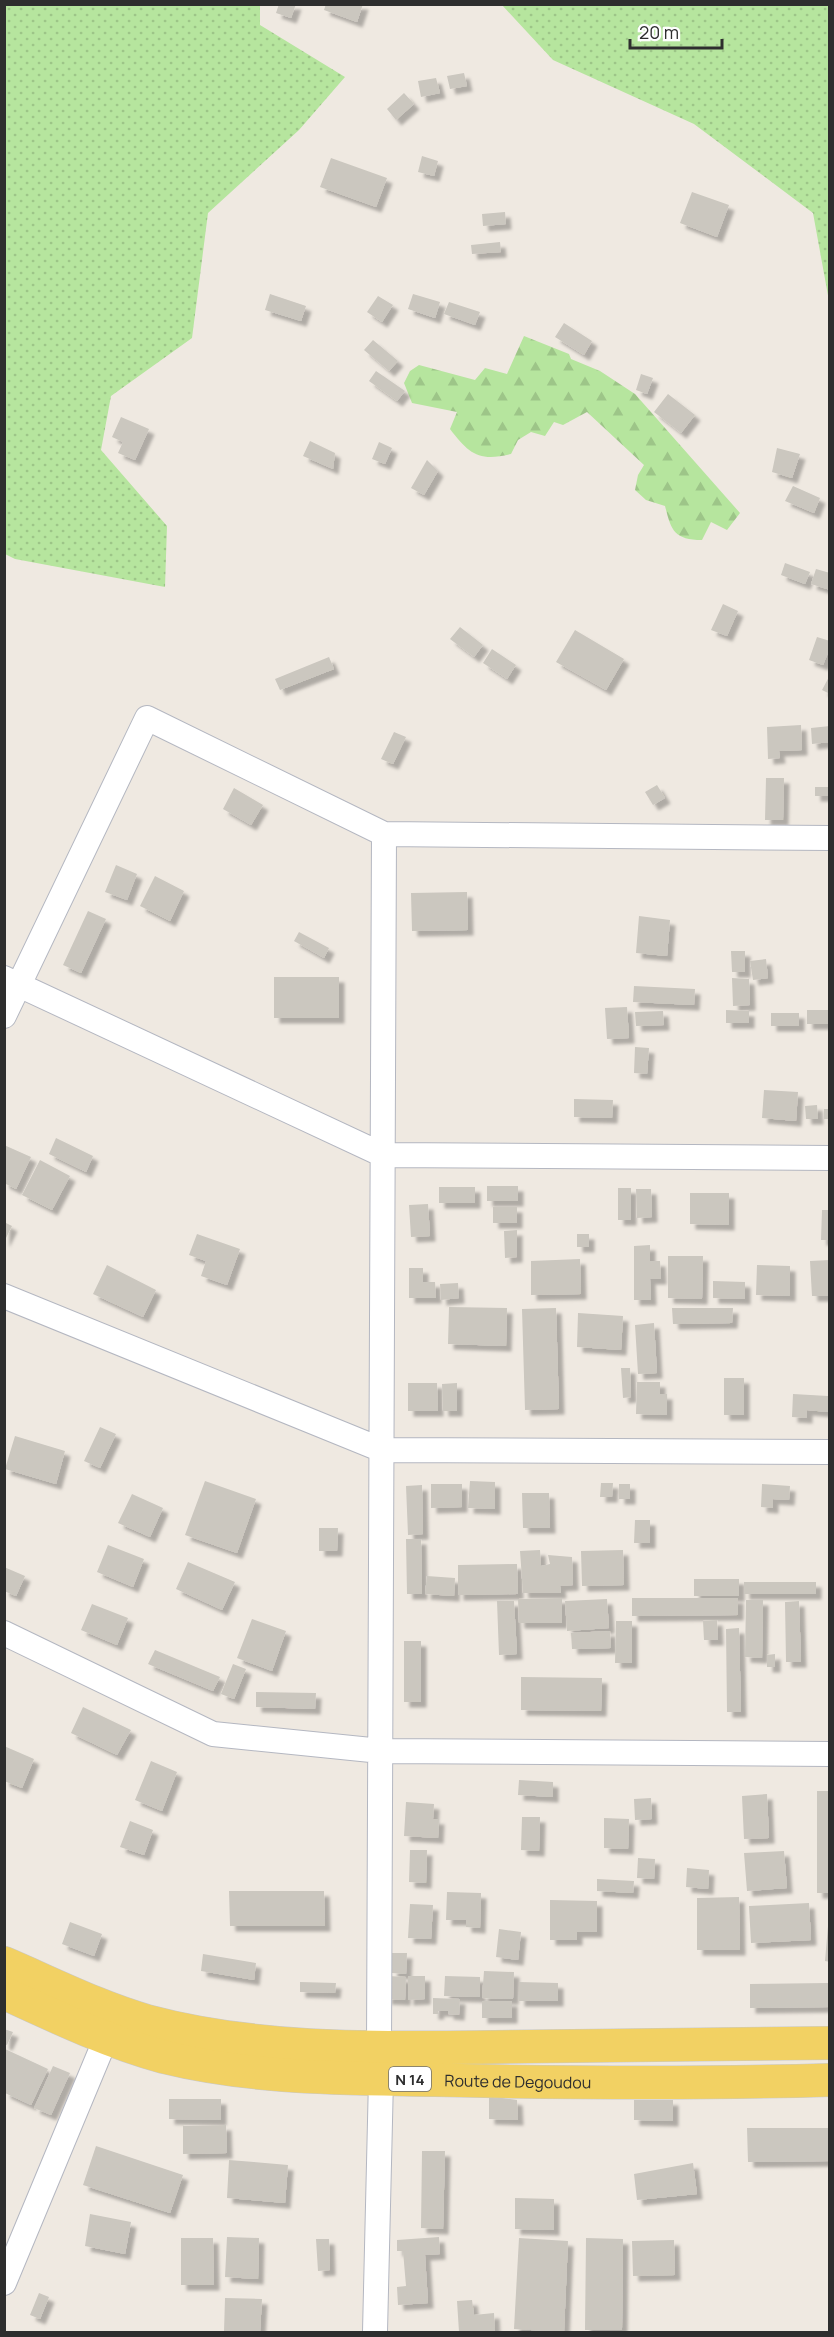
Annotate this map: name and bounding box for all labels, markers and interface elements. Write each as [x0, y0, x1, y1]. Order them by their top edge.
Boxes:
scale bar [630, 12, 722, 50]
text: 20 m [639, 20, 679, 44]
road number: N 14 [389, 2067, 431, 2091]
street label: Route de Degoudou [444, 2069, 591, 2093]

